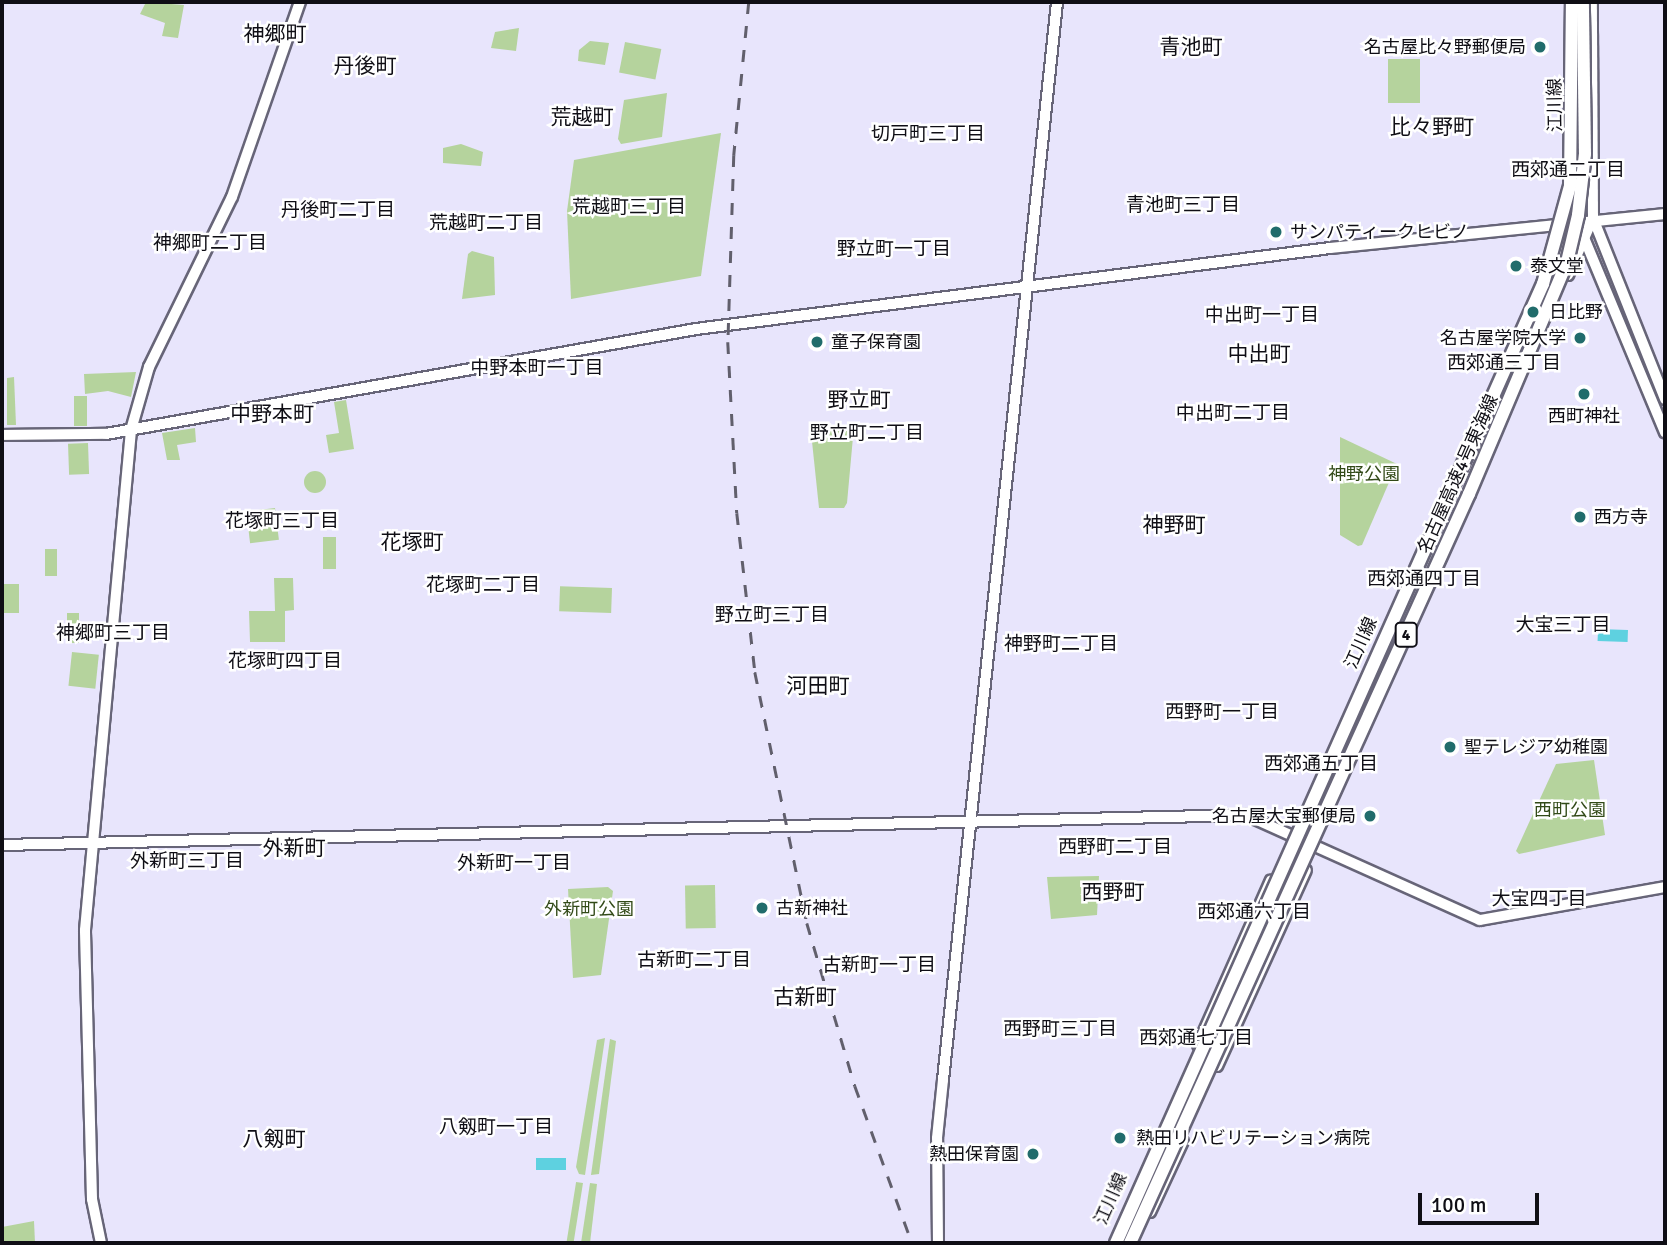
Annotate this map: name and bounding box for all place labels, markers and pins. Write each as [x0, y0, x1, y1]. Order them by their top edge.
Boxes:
place label: 名古屋比々野郵便局 [1364, 36, 1526, 58]
marker: 名古屋比々野郵便局 [1532, 39, 1548, 55]
place label: サンパティークヒビノ [1290, 221, 1470, 243]
marker: サンパティークヒビノ [1268, 224, 1284, 240]
place label: 泰文堂 [1530, 255, 1584, 277]
marker: 泰文堂 [1508, 258, 1524, 274]
place label: 日比野 [1549, 301, 1603, 323]
marker: 日比野 [1523, 302, 1543, 322]
place label: 名古屋学院大学 [1440, 327, 1566, 349]
marker: 名古屋学院大学 [1572, 330, 1588, 346]
place label: 童子保育園 [831, 331, 921, 353]
marker: 童子保育園 [809, 334, 825, 350]
marker: 西町神社 [1576, 386, 1592, 402]
place label: 西町神社 [1548, 405, 1620, 427]
place label: 西方寺 [1594, 506, 1648, 528]
marker: 西方寺 [1572, 509, 1588, 525]
place label: 聖テレジア幼稚園 [1464, 736, 1608, 758]
marker: 聖テレジア幼稚園 [1442, 739, 1458, 755]
place label: 名古屋大宝郵便局 [1212, 805, 1356, 827]
marker: 名古屋大宝郵便局 [1362, 808, 1378, 824]
place label: 古新神社 [776, 897, 848, 919]
marker: 古新神社 [754, 900, 770, 916]
place label: 熱田リハビリテーション病院 [1136, 1127, 1370, 1149]
marker: 熱田リハビリテーション病院 [1110, 1128, 1130, 1148]
place label: 熱田保育園 [929, 1143, 1019, 1165]
marker: 熱田保育園 [1025, 1146, 1041, 1162]

